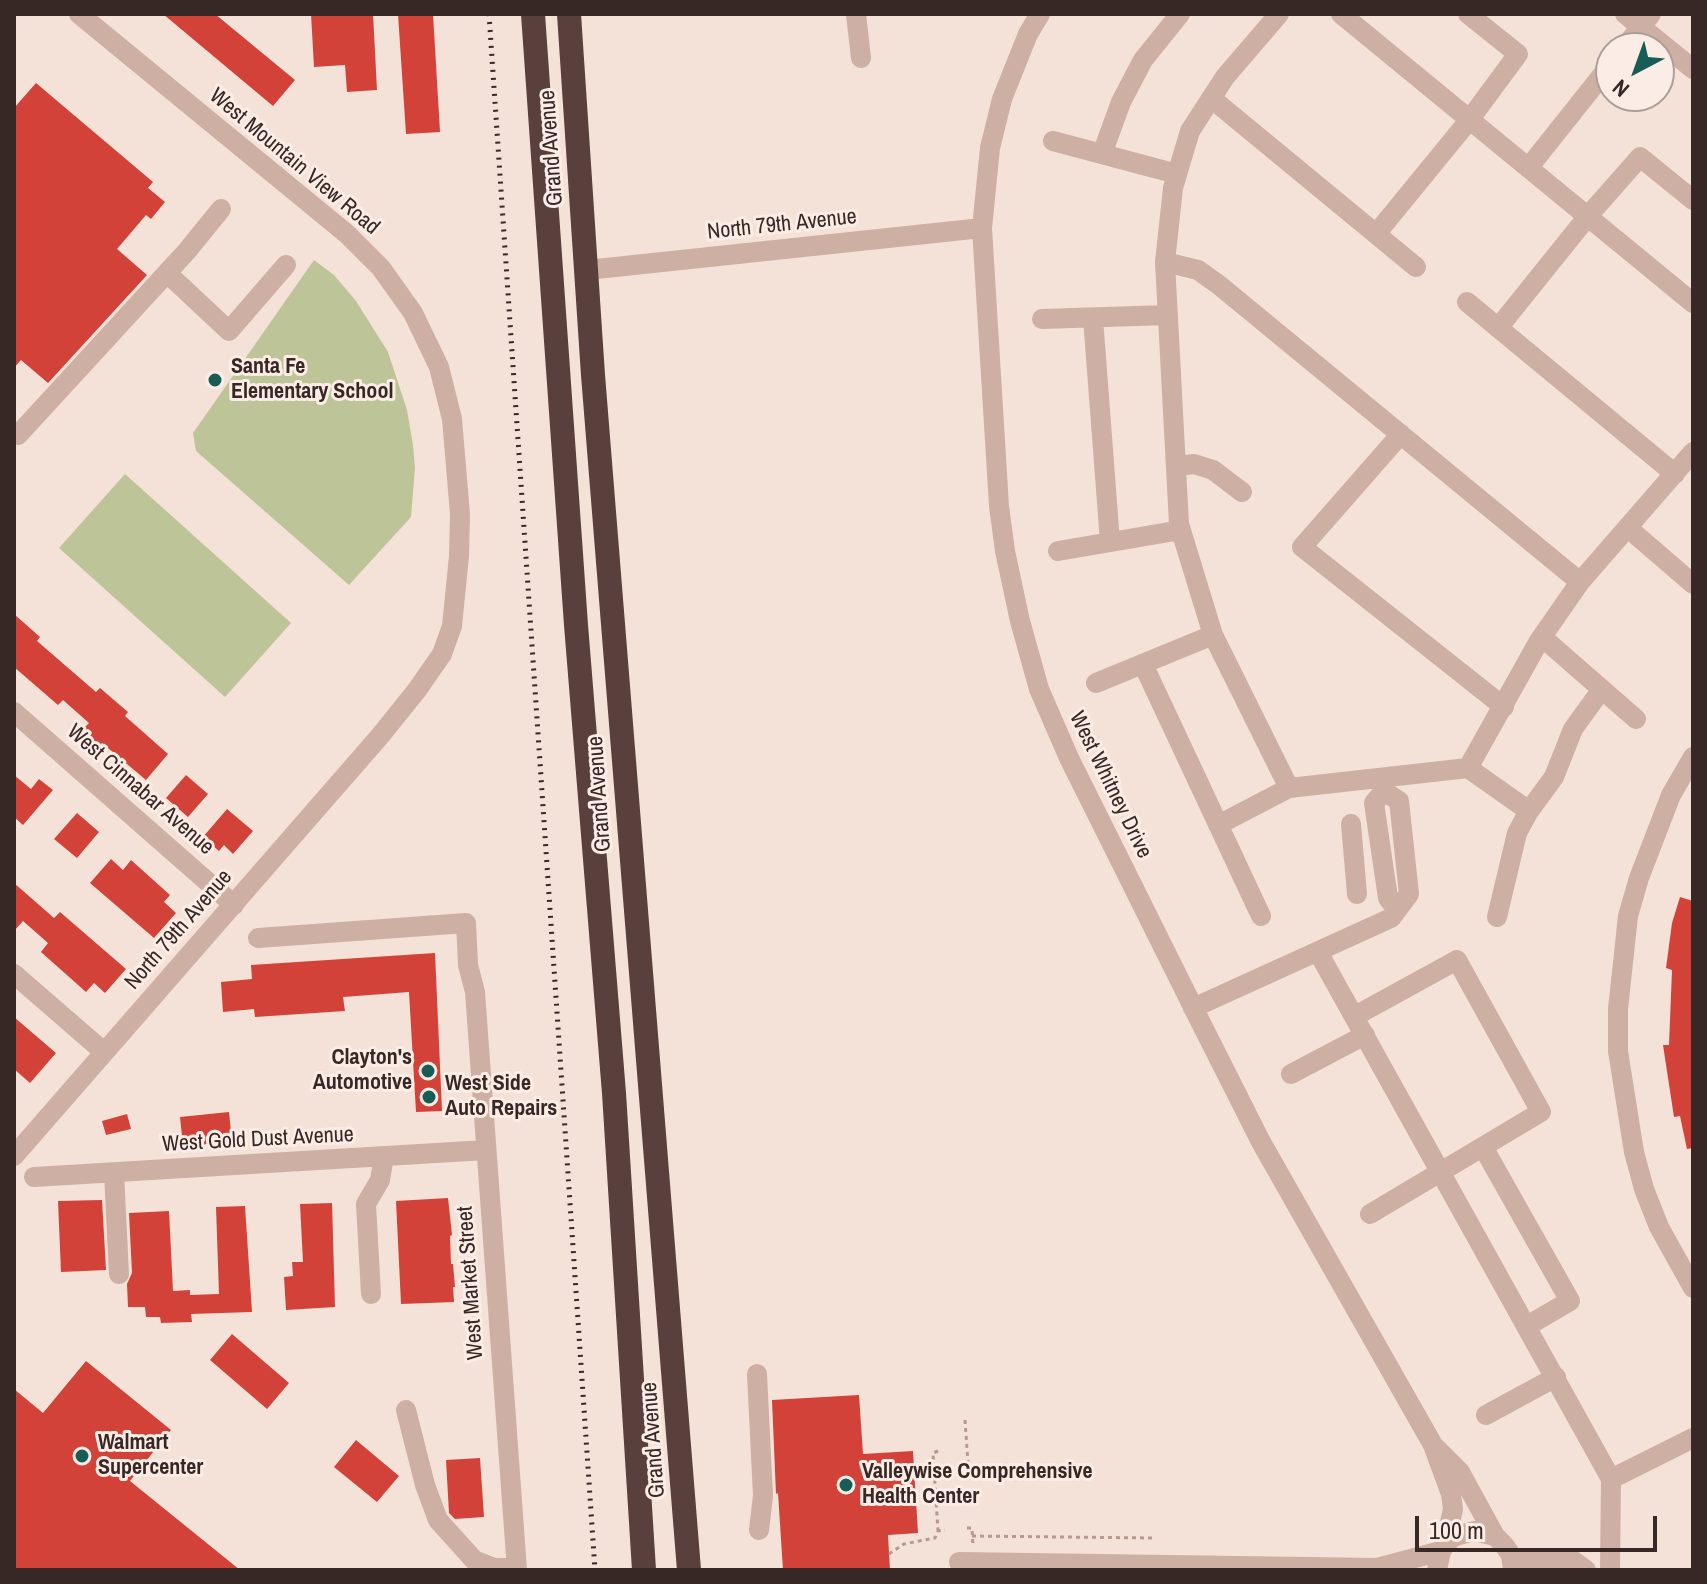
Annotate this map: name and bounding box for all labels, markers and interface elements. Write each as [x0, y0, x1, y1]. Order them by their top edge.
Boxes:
north arrow [1595, 32, 1675, 112]
text: N [1606, 73, 1635, 104]
street label: West Mountain View Road [204, 83, 384, 241]
street label: Grand Avenue [535, 89, 569, 207]
street label: North 79th Avenue [706, 204, 858, 246]
place label: Santa Fe Elementary School [231, 354, 393, 406]
marker: Santa Fe Elementary School [206, 371, 224, 389]
street label: West Whitney Drive [1063, 707, 1157, 863]
street label: West Cinnabar Avenue [61, 719, 219, 861]
street label: Grand Avenue [583, 735, 617, 853]
street label: North 79th Avenue [120, 865, 238, 995]
place label: Clayton's Automotive [313, 1045, 412, 1096]
marker: Clayton's Automotive [419, 1062, 437, 1080]
place label: West Side Auto Repairs [445, 1071, 557, 1122]
marker: West Side Auto Repairs [420, 1088, 438, 1106]
street label: West Gold Dust Avenue [161, 1122, 355, 1158]
street label: West Market Street [452, 1205, 490, 1361]
street label: Grand Avenue [637, 1381, 671, 1499]
place label: Walmart Supercenter [98, 1430, 203, 1482]
marker: Walmart Supercenter [73, 1447, 91, 1465]
place label: Valleywise Comprehensive Health Center [862, 1459, 1093, 1510]
marker: Valleywise Comprehensive Health Center [837, 1476, 855, 1494]
scale bar [1419, 1500, 1661, 1550]
text: 100 m [1429, 1514, 1484, 1546]

